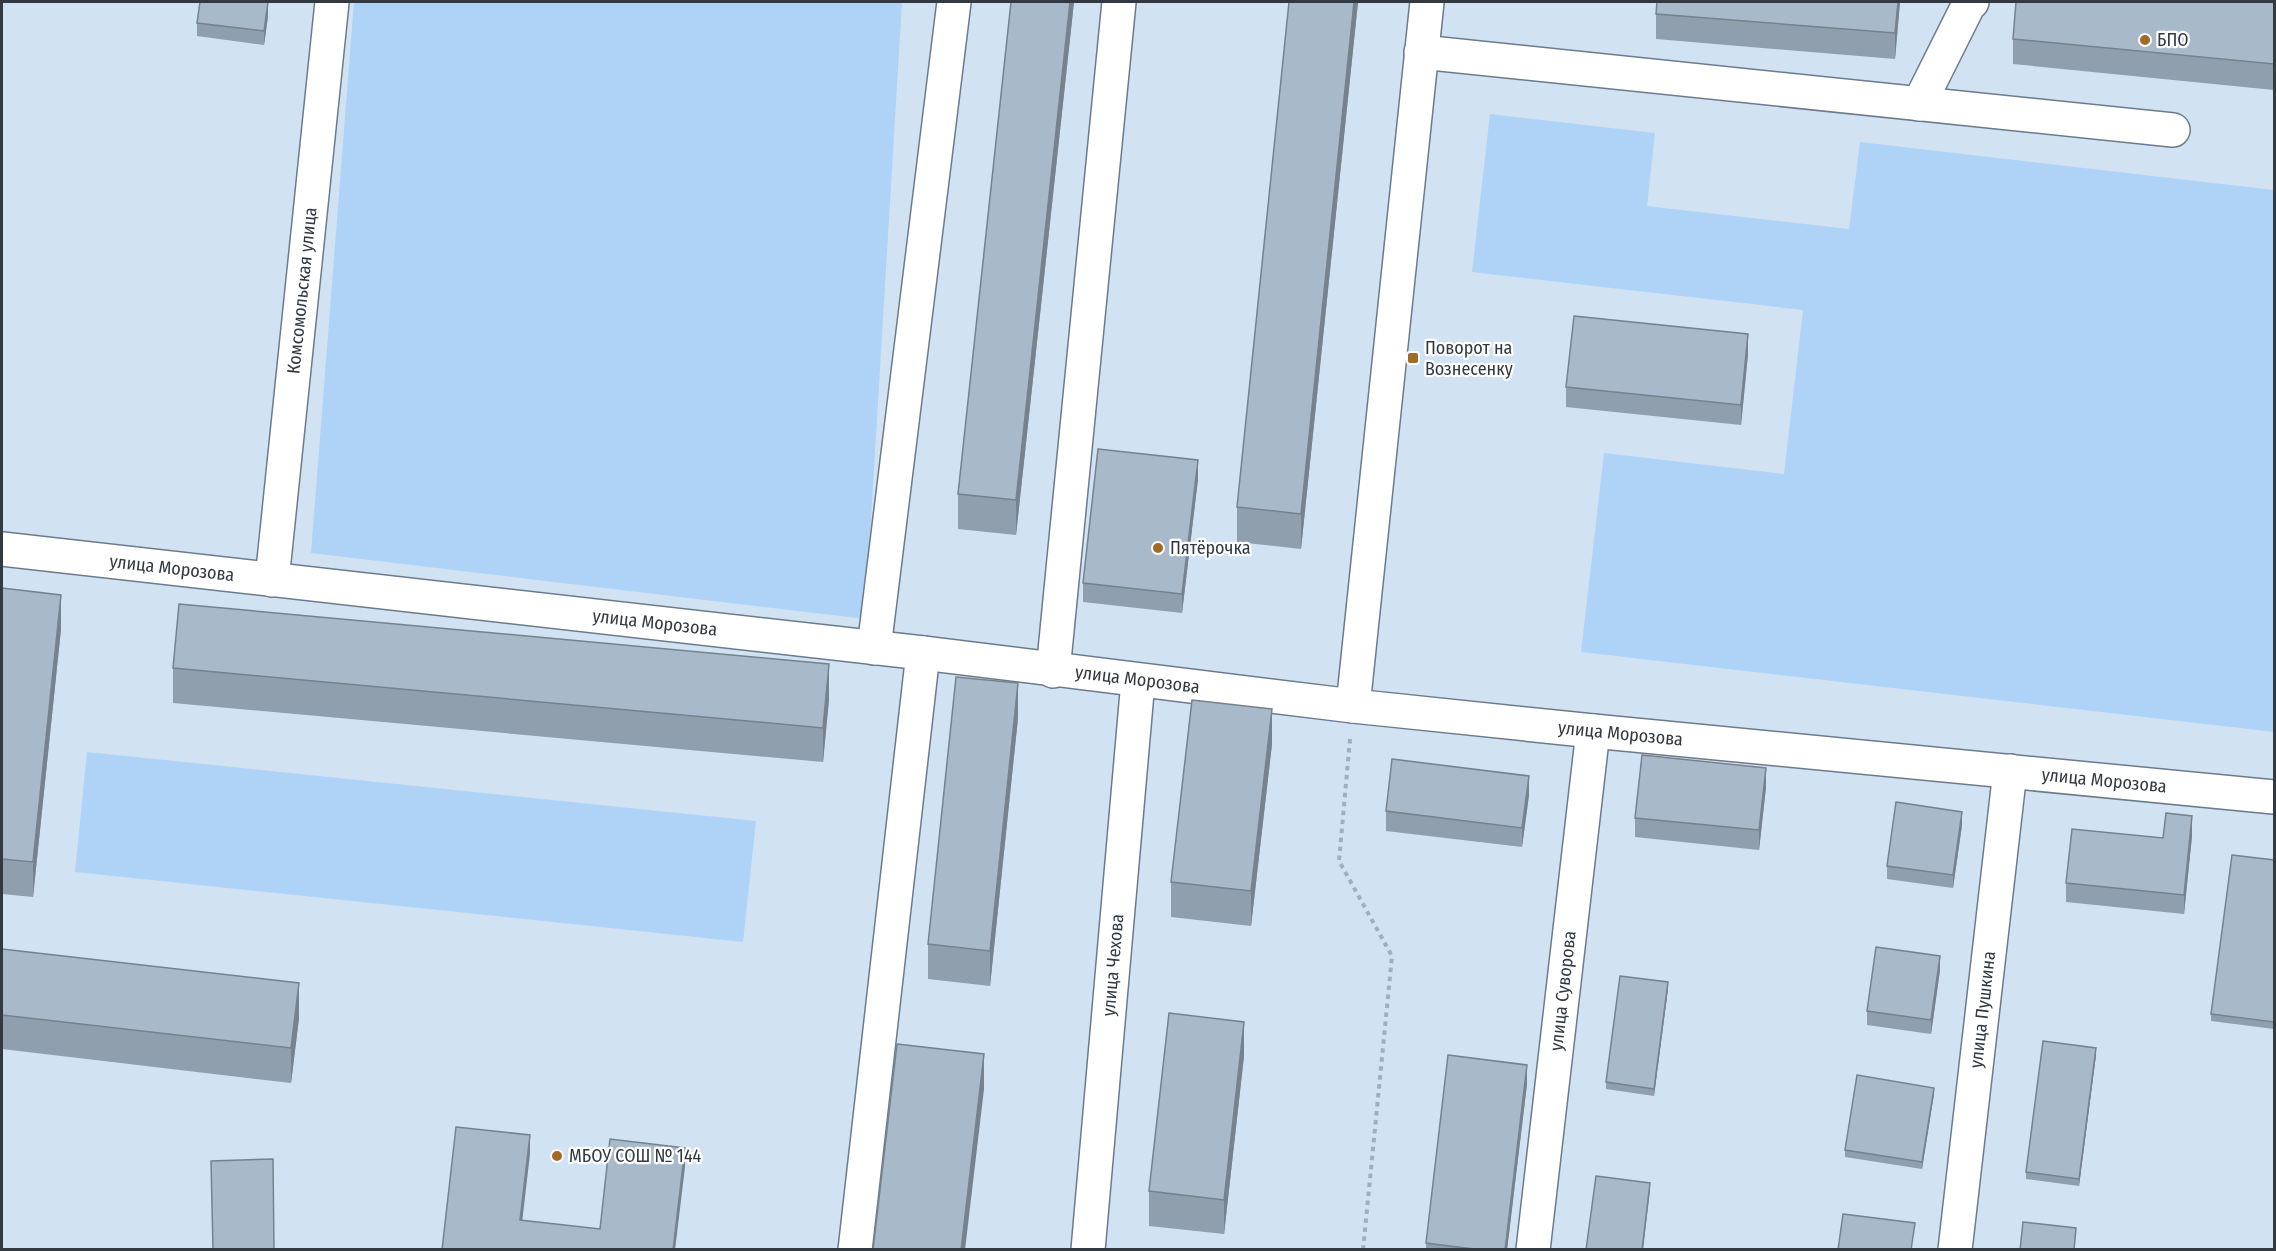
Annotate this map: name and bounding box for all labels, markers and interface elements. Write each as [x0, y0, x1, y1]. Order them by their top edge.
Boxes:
place label: БПО [2157, 29, 2189, 51]
marker: БПО [2138, 33, 2152, 47]
street label: Комсомольская улица [282, 206, 322, 375]
place label: Поворот на Вознесенку [1425, 337, 1513, 380]
marker: Поворот на Вознесенку [1406, 351, 1420, 365]
place label: Пятёрочка [1170, 537, 1251, 559]
marker: Пятёрочка [1151, 541, 1165, 555]
street label: улица Морозова [108, 550, 236, 586]
street label: улица Морозова [591, 605, 719, 641]
street label: улица Морозова [1074, 661, 1201, 698]
street label: улица Морозова [1557, 716, 1684, 751]
street label: улица Морозова [2041, 764, 2168, 798]
street label: улица Чехова [1098, 913, 1129, 1017]
street label: улица Суворова [1545, 929, 1581, 1052]
street label: улица Пушкина [1965, 950, 2000, 1069]
place label: МБОУ СОШ № 144 [569, 1145, 702, 1167]
marker: МБОУ СОШ № 144 [550, 1149, 564, 1163]

